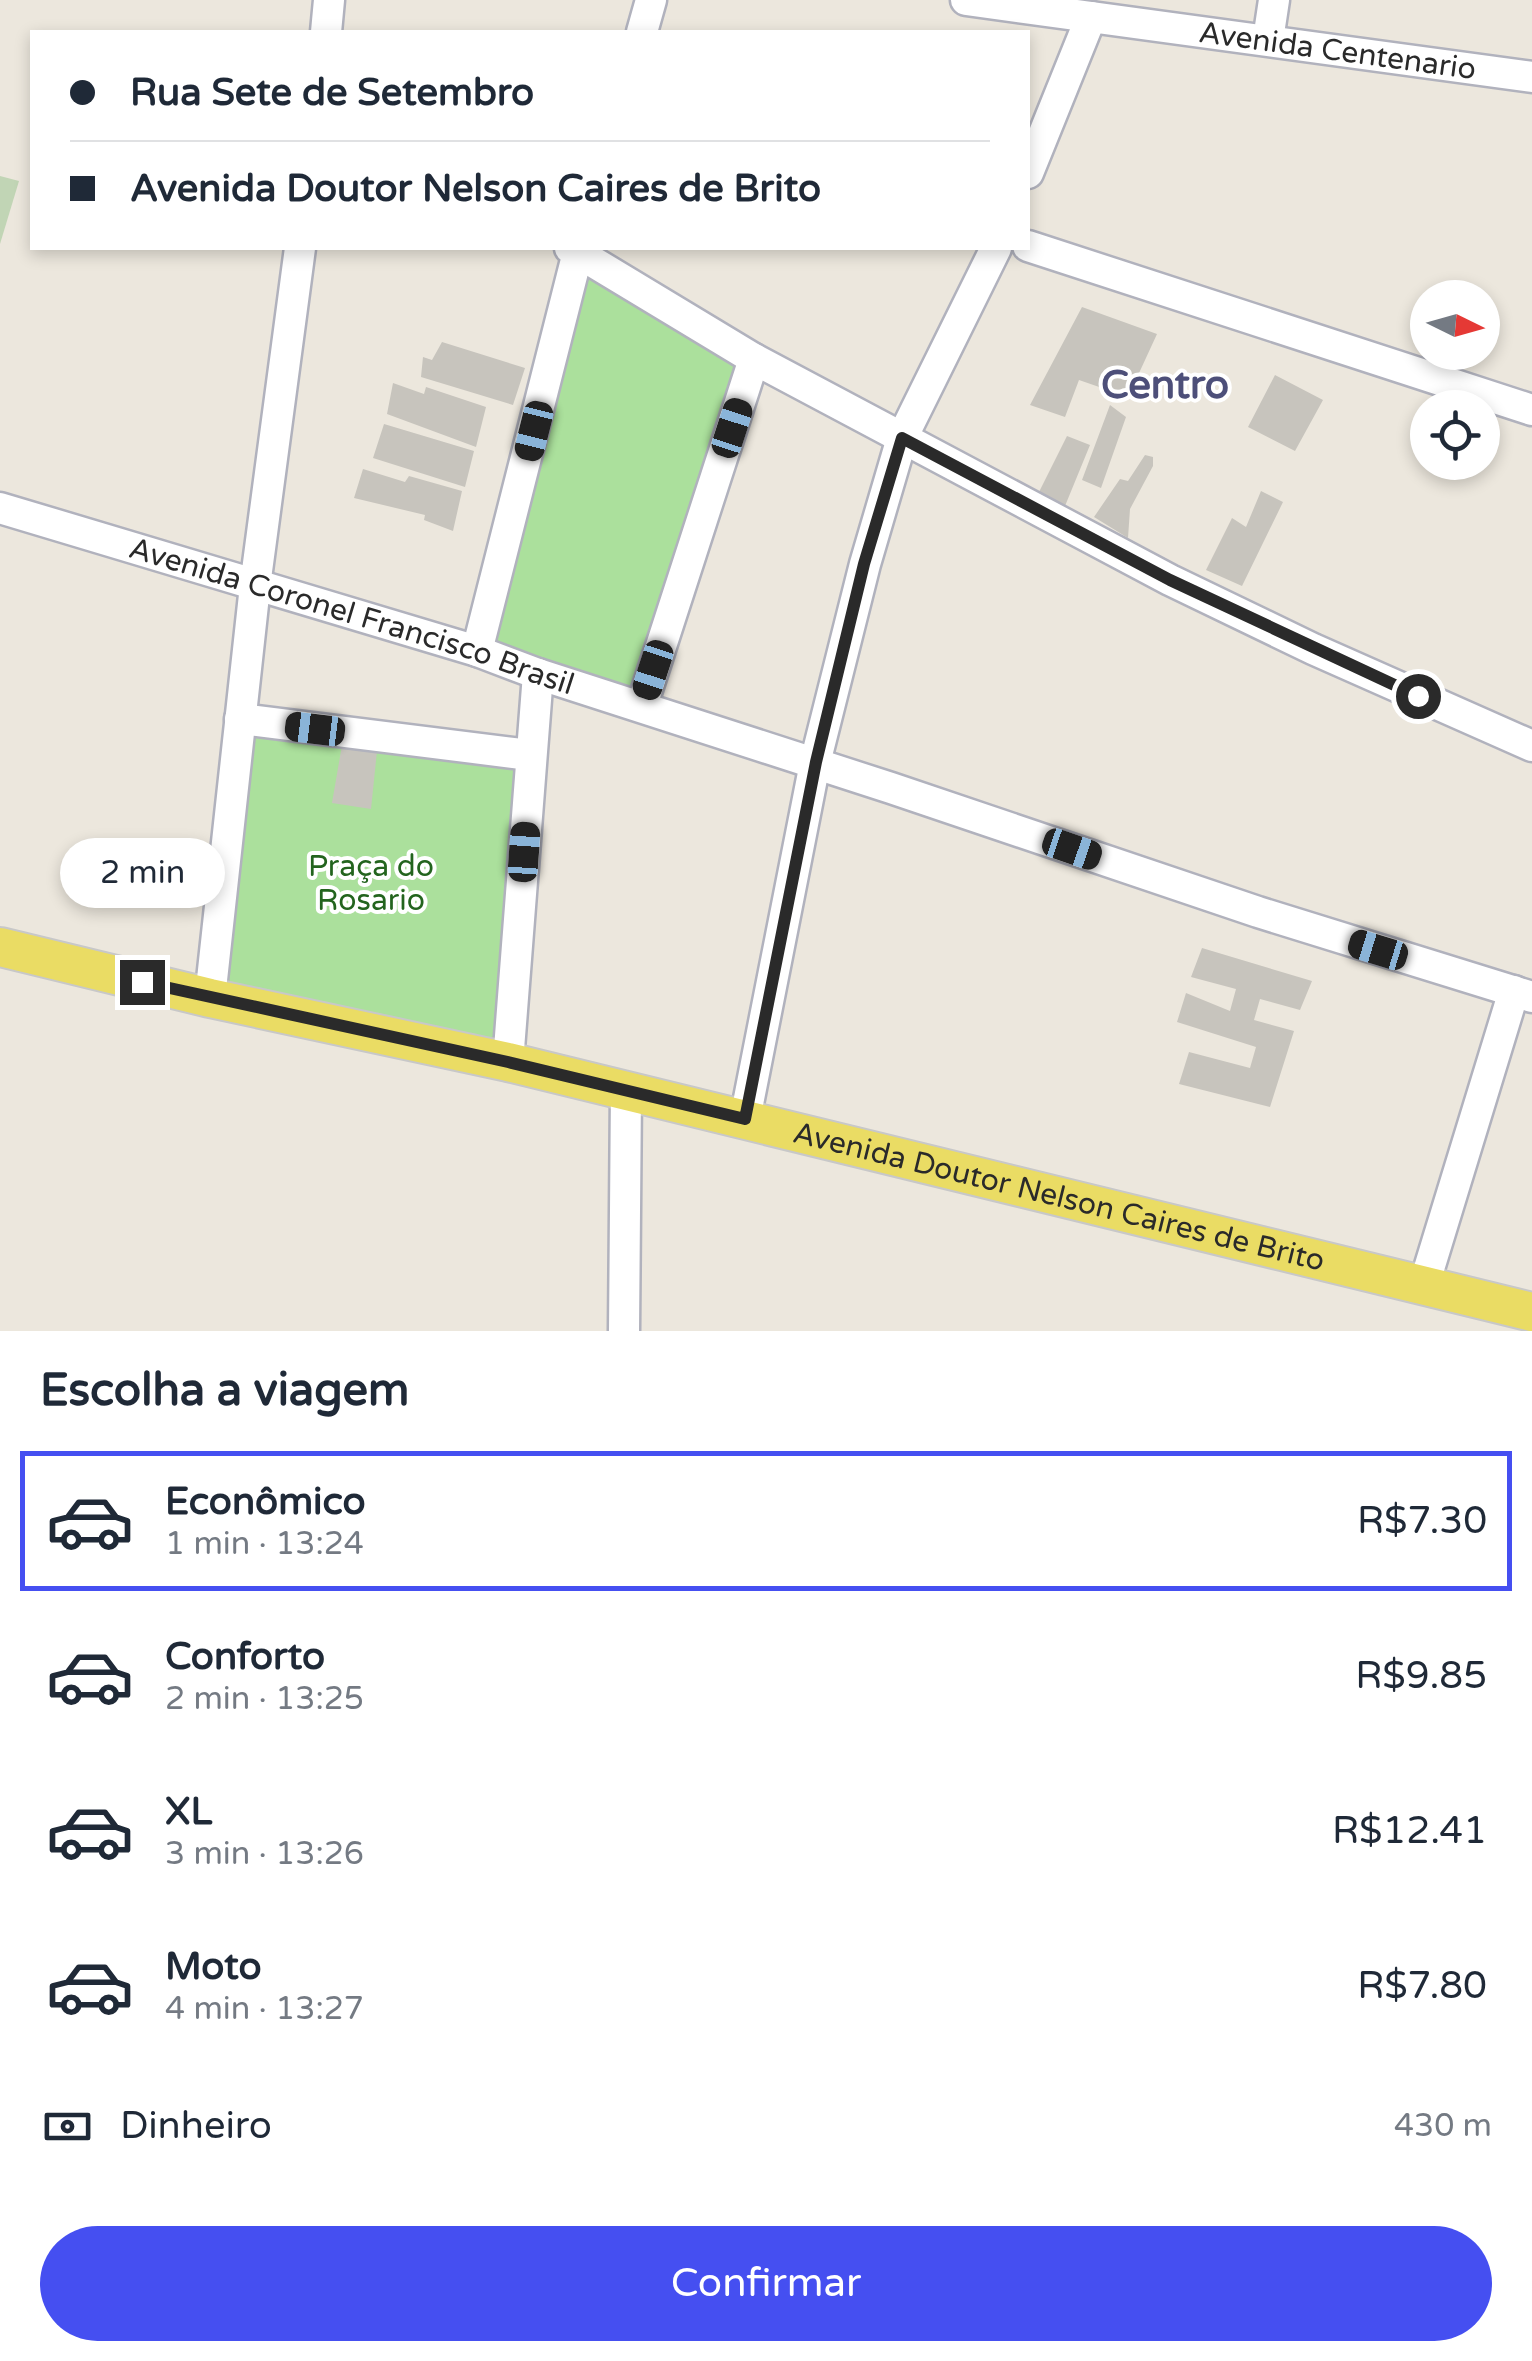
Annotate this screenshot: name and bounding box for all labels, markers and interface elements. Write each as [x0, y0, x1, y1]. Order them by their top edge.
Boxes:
street label: Avenida Centenario [1197, 13, 1478, 88]
text: Rua Sete de Setembro [130, 70, 534, 116]
text: Avenida Doutor Nelson Caires de Brito [130, 166, 821, 212]
north arrow [1410, 280, 1500, 370]
map controls [1410, 280, 1500, 480]
district label: Centro [1101, 361, 1229, 409]
button: locate [1410, 390, 1500, 480]
car [708, 395, 756, 461]
car [512, 398, 556, 464]
street label: Avenida Coronel Francisco Brasil [125, 529, 579, 703]
car [629, 637, 677, 703]
route start [1396, 674, 1441, 719]
car [283, 710, 347, 748]
car [507, 821, 541, 883]
car [1039, 825, 1105, 873]
callout: 2 min [59, 837, 224, 907]
park label: Praça do Rosario [308, 848, 434, 919]
text: 2 min [100, 854, 185, 892]
car [1345, 927, 1411, 973]
route end [120, 960, 165, 1005]
street label: Avenida Doutor Nelson Caires de Brito [789, 1114, 1328, 1279]
text: Escolha a viagem [40, 1364, 409, 1418]
icon: car [45, 1476, 135, 1566]
text: Econômico [165, 1479, 366, 1525]
text: R$7.30 [1357, 1498, 1487, 1544]
text: 1 min · 13:24 [165, 1525, 364, 1563]
icon: car [45, 1631, 135, 1721]
text: Conforto [165, 1634, 325, 1680]
text: R$9.85 [1355, 1653, 1487, 1699]
text: 2 min · 13:25 [165, 1680, 364, 1718]
icon: car [45, 1786, 135, 1876]
text: XL [165, 1789, 212, 1835]
text: R$12.41 [1332, 1808, 1487, 1854]
text: 3 min · 13:26 [165, 1835, 364, 1873]
icon: car [45, 1941, 135, 2031]
text: Moto [165, 1944, 261, 1990]
text: R$7.80 [1357, 1963, 1487, 2009]
text: 4 min · 13:27 [165, 1990, 364, 2028]
icon: cash [40, 2099, 95, 2154]
text: Dinheiro [120, 2103, 272, 2149]
text: 430 m [1394, 2107, 1492, 2145]
button: Confirmar [40, 2226, 1492, 2341]

